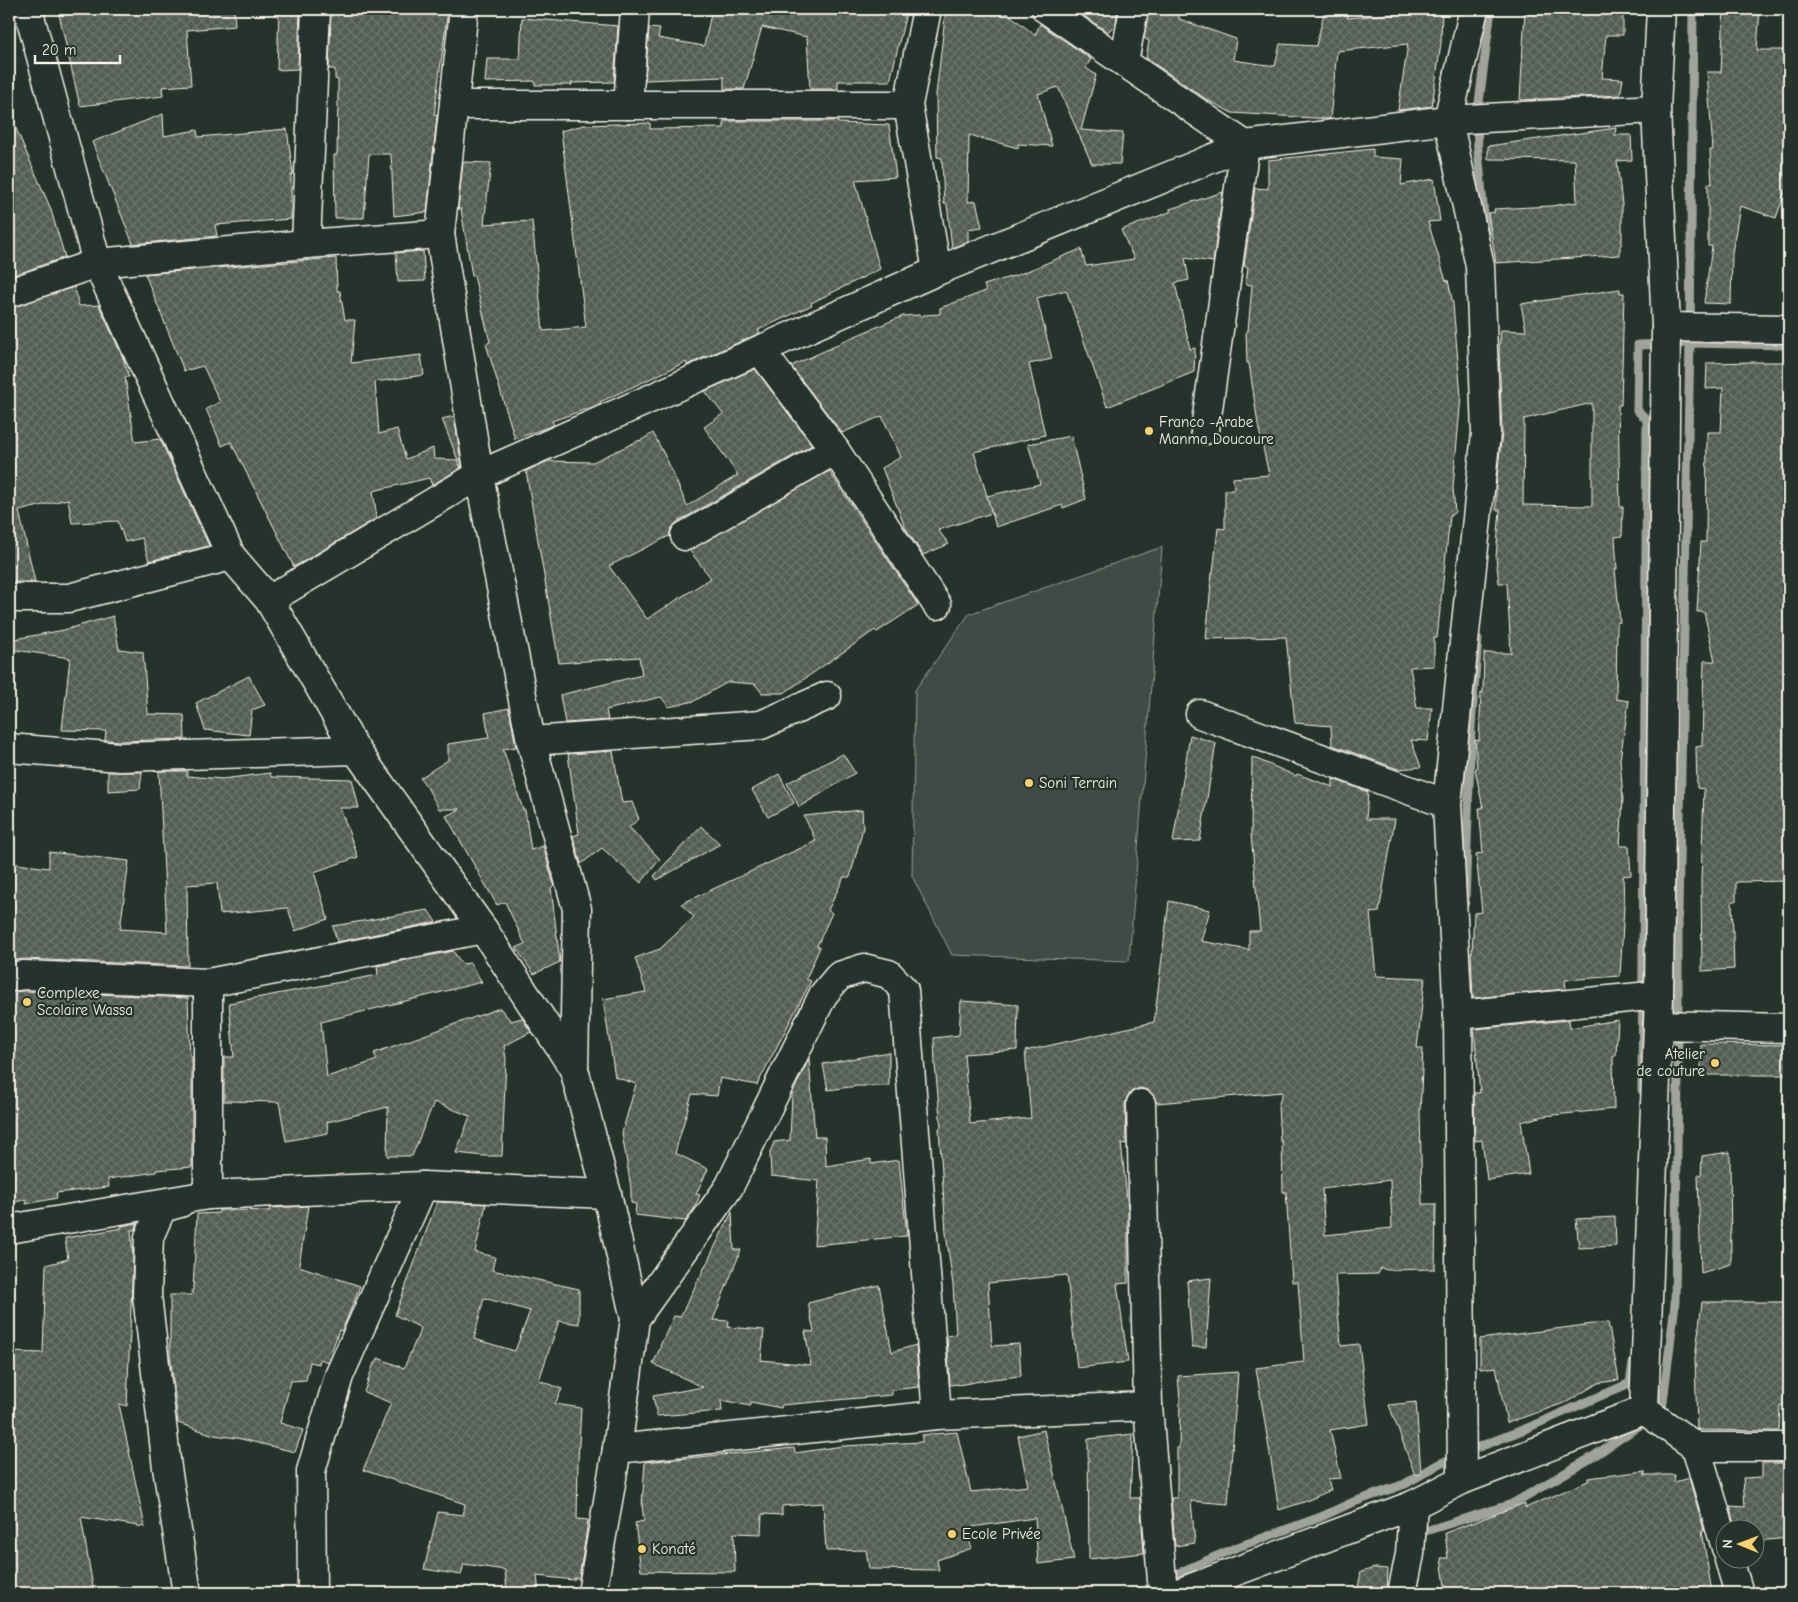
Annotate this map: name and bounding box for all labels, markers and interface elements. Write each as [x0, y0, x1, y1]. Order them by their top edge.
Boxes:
scale bar [35, 32, 120, 64]
text: 20 m [42, 41, 76, 59]
place label: Franco -Arabe Manma Doucoure [1159, 413, 1274, 448]
marker: Franco -Arabe Manma Doucoure [1143, 425, 1155, 437]
place label: Soni Terrain [1039, 774, 1117, 792]
marker: Soni Terrain [1023, 777, 1035, 789]
place label: Complexe Scolaire Wassa [37, 984, 133, 1019]
marker: Complexe Scolaire Wassa [21, 996, 33, 1008]
place label: Atelier de couture [1637, 1045, 1705, 1080]
marker: Atelier de couture [1709, 1057, 1721, 1069]
north arrow [1716, 1520, 1766, 1570]
place label: Ecole Privée [962, 1525, 1041, 1543]
marker: Ecole Privée [946, 1528, 958, 1540]
text: N [1719, 1539, 1736, 1548]
place label: Konaté [652, 1540, 696, 1558]
marker: Konaté [636, 1543, 648, 1555]

